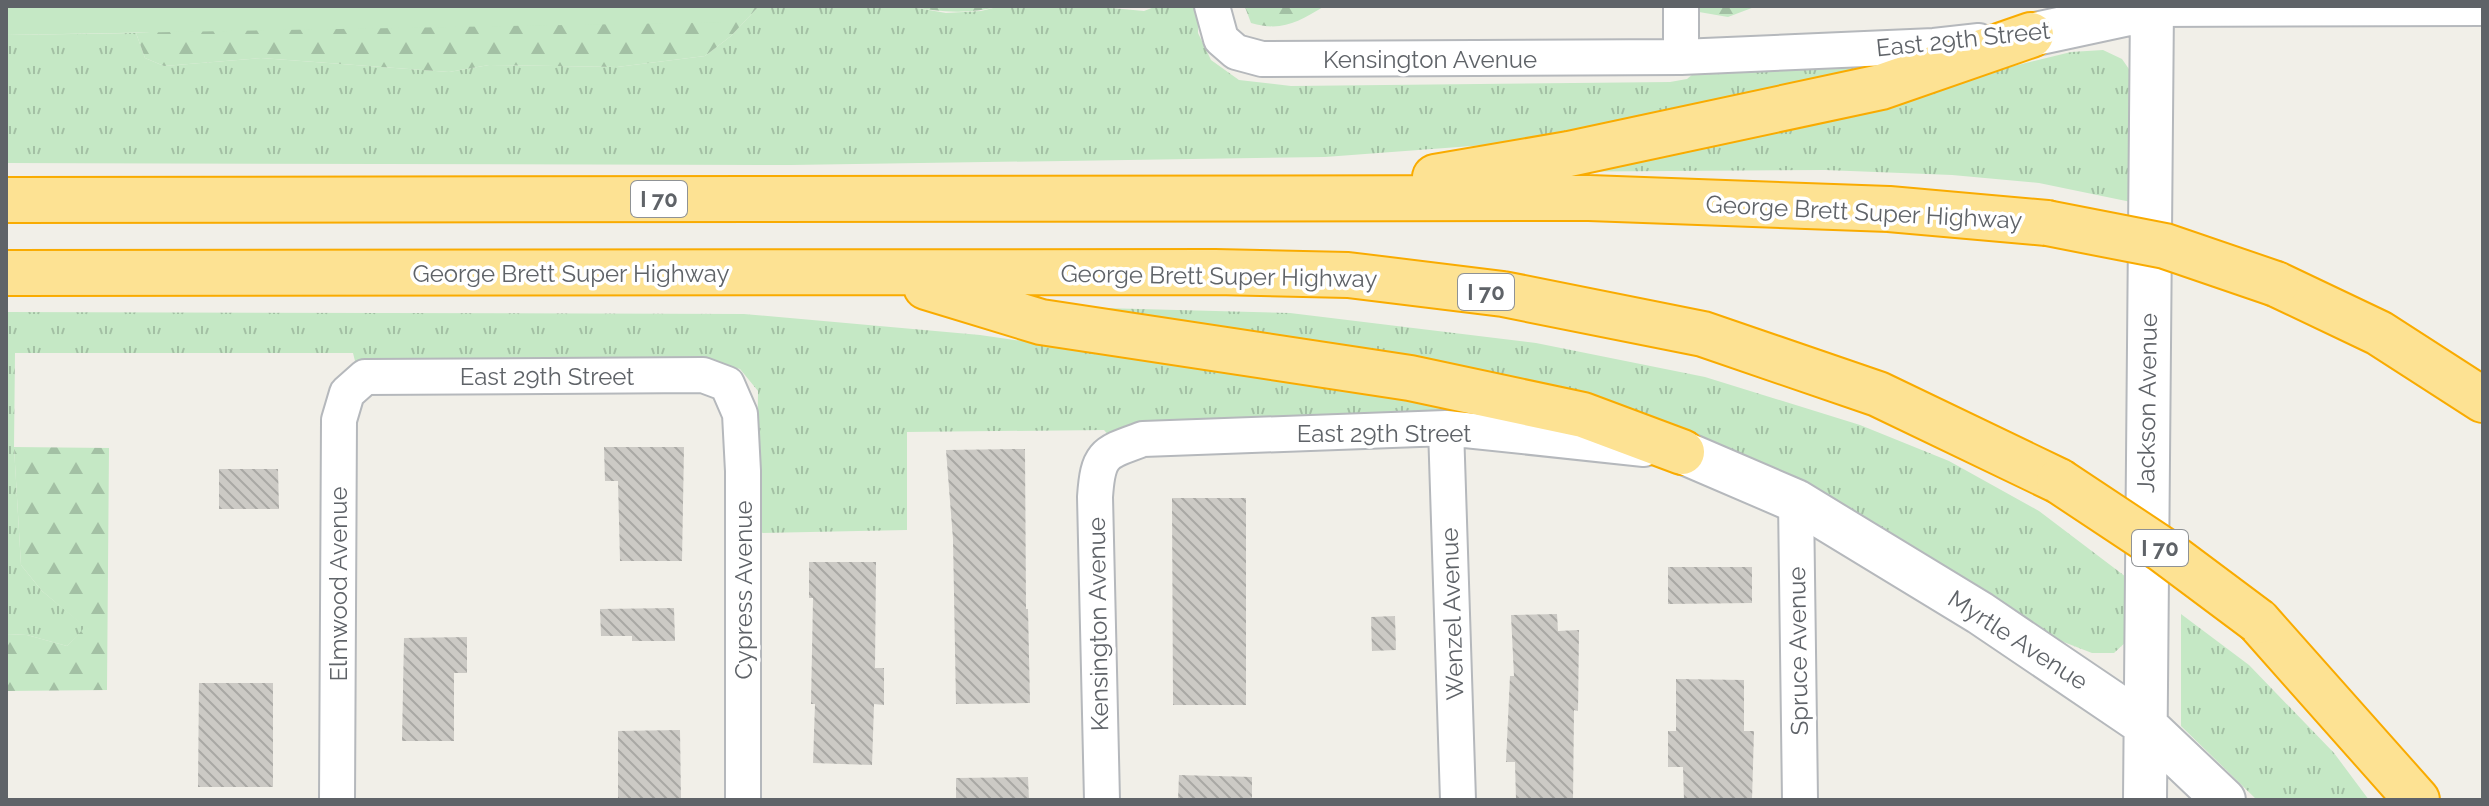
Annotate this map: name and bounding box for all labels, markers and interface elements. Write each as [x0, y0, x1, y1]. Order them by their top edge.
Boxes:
street label: East 29th Street [1875, 15, 2051, 63]
street label: Kensington Avenue [1323, 45, 1537, 74]
road number: I 70 [631, 181, 687, 217]
street label: George Brett Super Highway [1705, 189, 2023, 235]
street label: George Brett Super Highway [413, 259, 729, 288]
street label: George Brett Super Highway [1060, 259, 1378, 293]
road number: I 70 [1458, 274, 1514, 310]
street label: Jackson Avenue [2131, 313, 2163, 493]
street label: East 29th Street [460, 362, 634, 391]
street label: East 29th Street [1297, 419, 1471, 448]
street label: Elmwood Avenue [324, 486, 353, 682]
street label: Cypress Avenue [729, 500, 758, 680]
street label: Kensington Avenue [1082, 517, 1114, 731]
street label: Wenzel Avenue [1434, 527, 1470, 701]
road number: I 70 [2132, 530, 2188, 566]
street label: Spruce Avenue [1782, 566, 1814, 736]
street label: Myrtle Avenue [1943, 584, 2093, 696]

